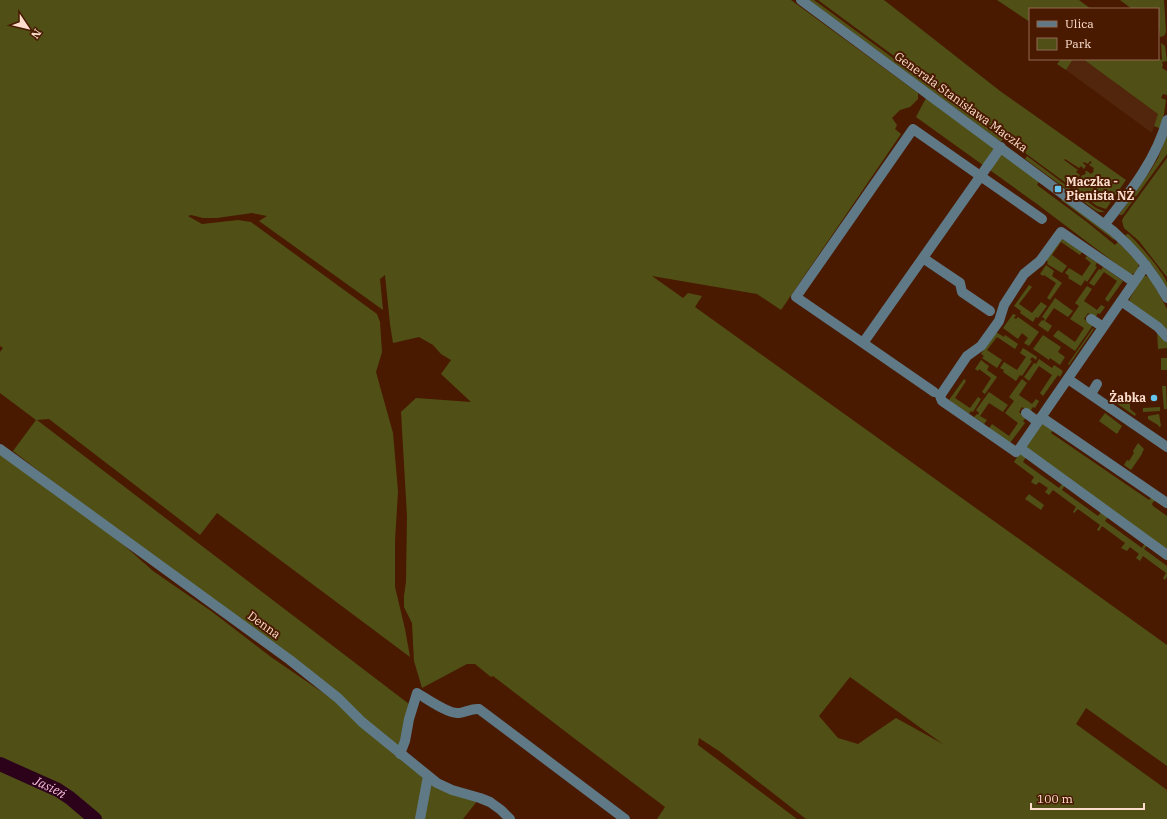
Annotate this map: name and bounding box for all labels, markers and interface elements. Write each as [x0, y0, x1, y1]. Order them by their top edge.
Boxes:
north arrow [8, 8, 48, 48]
legend [1029, 8, 1159, 60]
text: Ulica [1065, 16, 1094, 31]
text: N [28, 26, 44, 42]
text: Park [1065, 36, 1091, 51]
street label: Generała Stanisława Maczka [892, 48, 1031, 155]
place label: Maczka - Pienista NŻ [1066, 174, 1135, 203]
marker: Maczka - Pienista NŻ [1053, 184, 1063, 194]
place label: Żabka [1109, 390, 1146, 405]
marker: Żabka [1149, 393, 1159, 403]
street label: Denna [245, 608, 284, 642]
water label: Jasień [30, 772, 70, 803]
scale bar [1031, 785, 1144, 811]
text: 100 m [1037, 791, 1073, 806]

